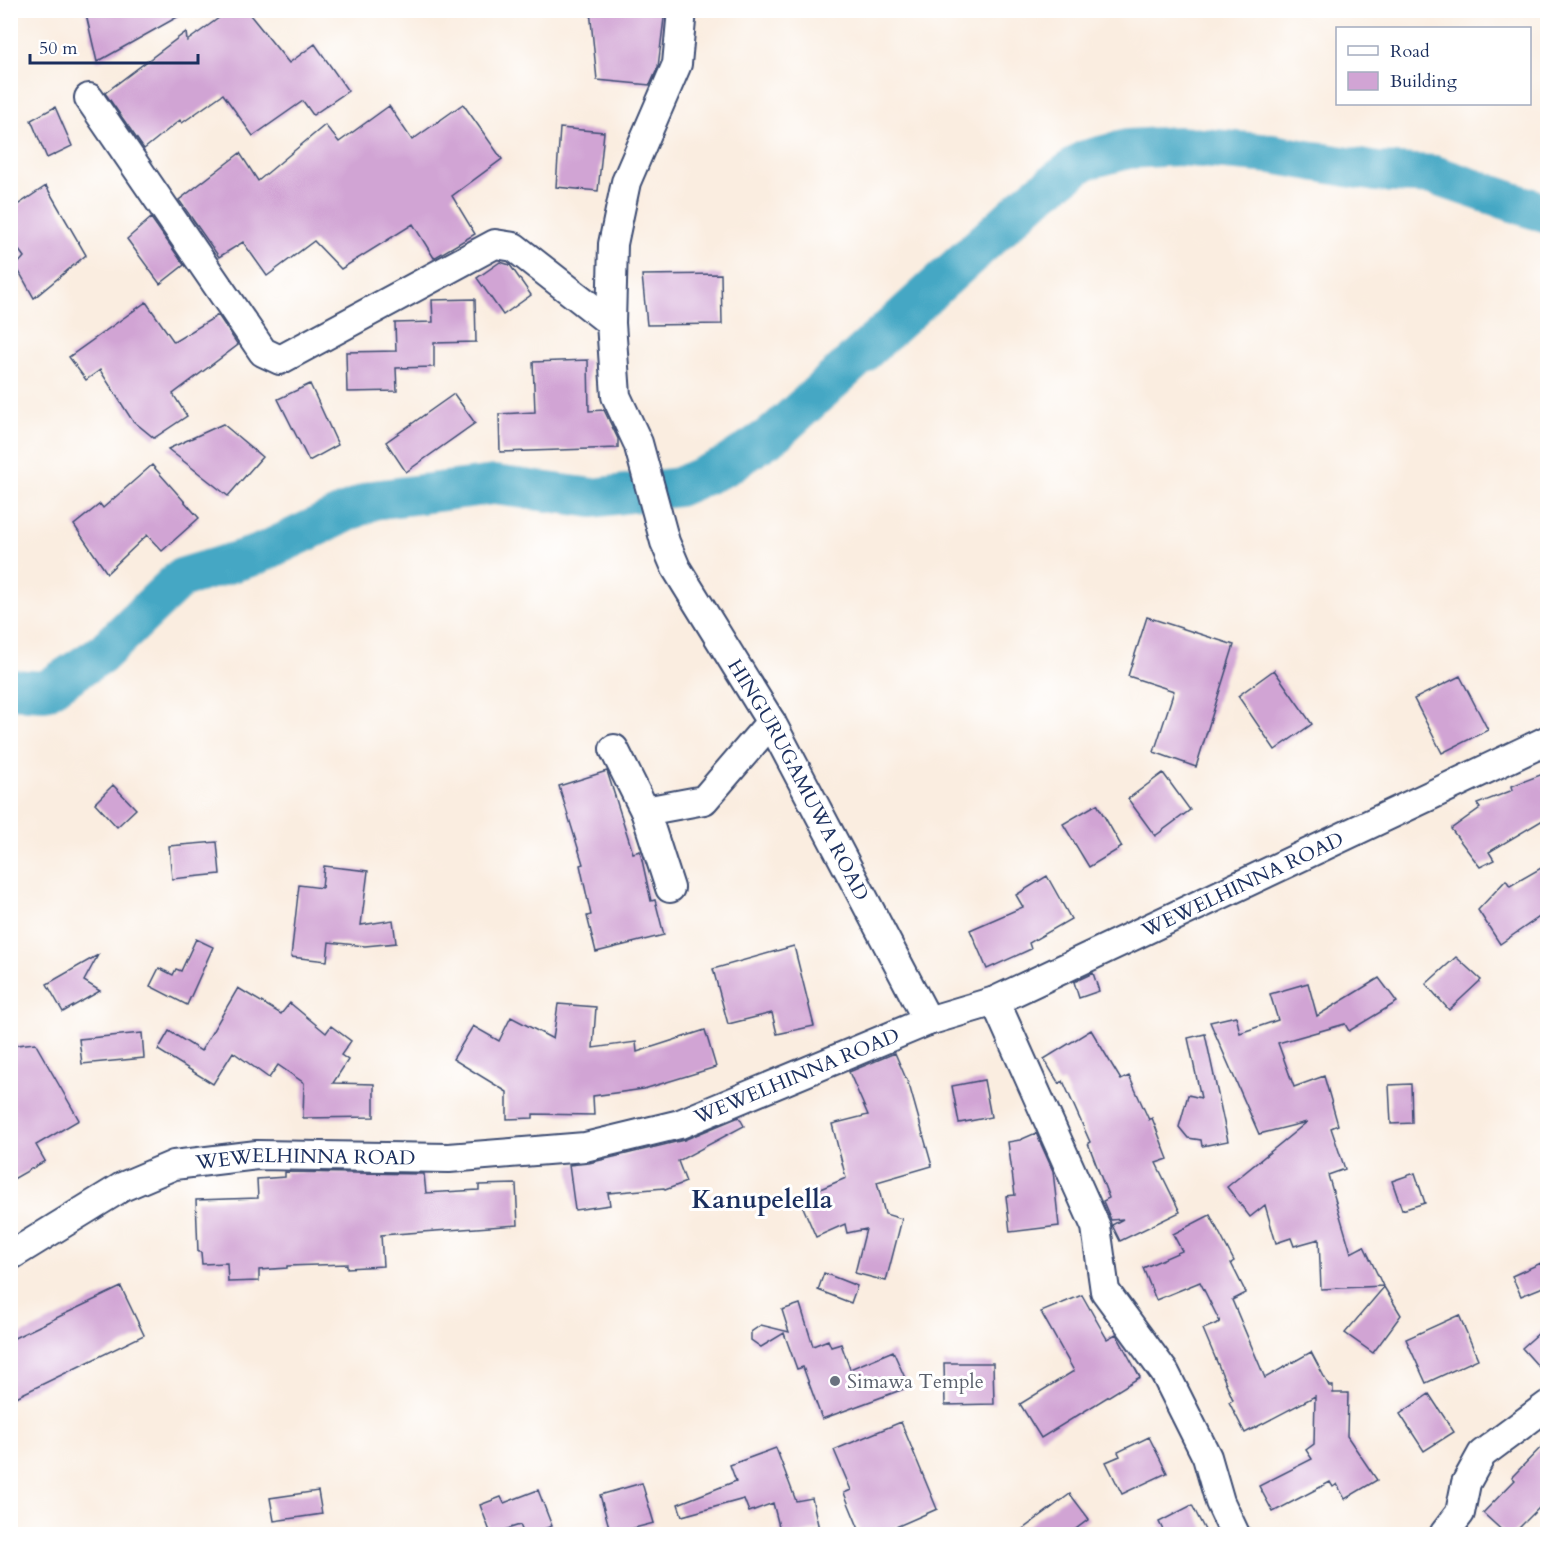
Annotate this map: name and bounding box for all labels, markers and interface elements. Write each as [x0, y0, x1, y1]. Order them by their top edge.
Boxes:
scale bar [30, 27, 198, 65]
legend [1336, 27, 1531, 105]
text: 50 m [39, 36, 78, 61]
text: Road [1390, 39, 1430, 64]
text: Building [1390, 69, 1458, 94]
street label: HINGURUGAMUWA ROAD [721, 654, 875, 905]
street label: WEWELHINNA ROAD [1137, 825, 1348, 944]
street label: WEWELHINNA ROAD [689, 1021, 903, 1131]
street label: WEWELHINNA ROAD [193, 1142, 416, 1176]
district label: Kanupelella [691, 1182, 833, 1217]
place label: Simawa Temple [847, 1368, 984, 1395]
marker: Simawa Temple [828, 1374, 842, 1388]

